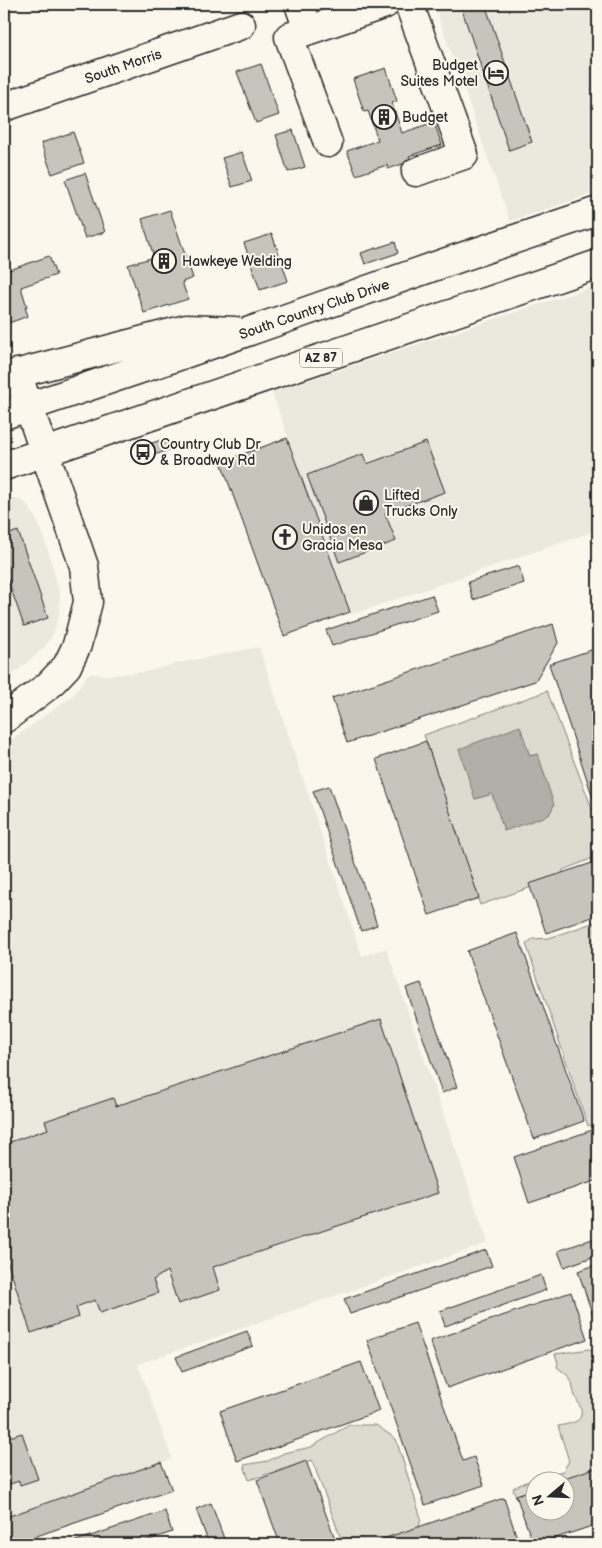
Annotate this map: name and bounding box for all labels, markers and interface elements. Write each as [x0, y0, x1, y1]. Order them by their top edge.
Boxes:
street label: South Morris [82, 45, 164, 88]
place label: Budget Suites Motel [400, 57, 479, 90]
hotel icon: Budget Suites Motel [483, 60, 509, 86]
building icon: Budget [371, 104, 397, 130]
place label: Budget [402, 109, 449, 126]
building icon: Hawkeye Welding [151, 248, 177, 274]
place label: Hawkeye Welding [182, 253, 292, 270]
street label: South Country Club Drive [237, 276, 392, 343]
road number: AZ 87 [300, 348, 342, 368]
place label: Country Club Dr & Broadway Rd [160, 436, 261, 469]
bus stop icon: Country Club Dr & Broadway Rd [130, 439, 156, 465]
place label: Lifted Trucks Only [384, 487, 458, 520]
shop icon: Lifted Trucks Only [353, 490, 379, 516]
place label: Unidos en Gracia Mesa [302, 521, 383, 554]
church icon: Unidos en Gracia Mesa [272, 524, 298, 550]
north arrow [524, 1470, 574, 1520]
text: N [528, 1492, 548, 1508]

